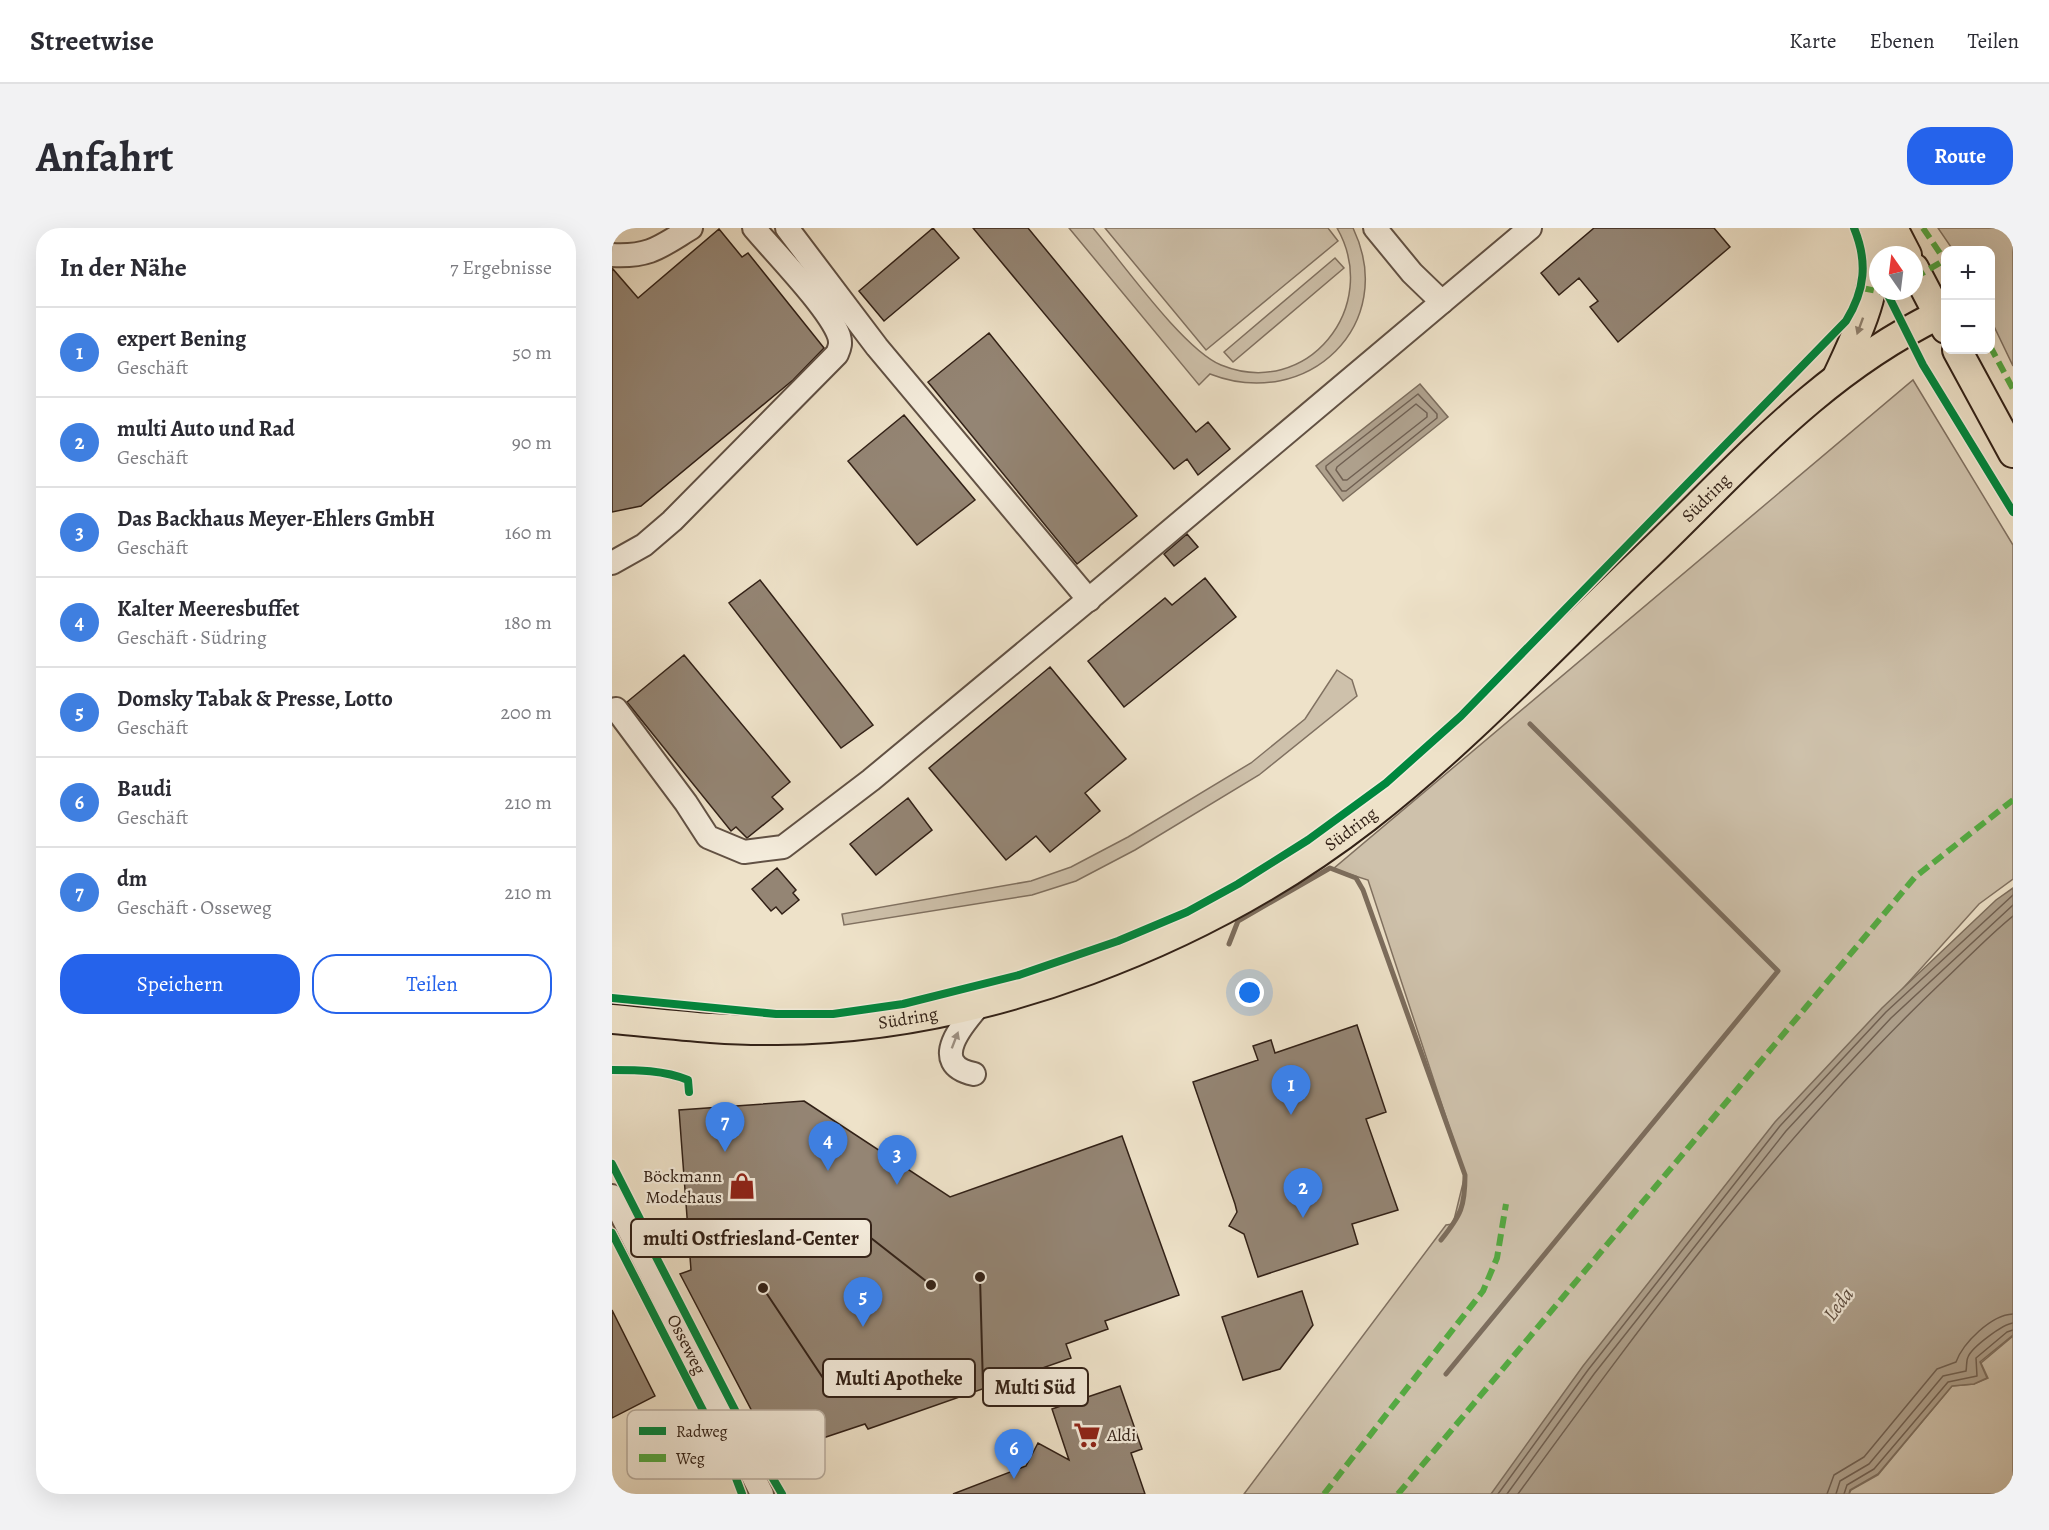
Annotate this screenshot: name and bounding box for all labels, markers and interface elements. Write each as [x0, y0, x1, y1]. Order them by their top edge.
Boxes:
text: Streetwise [30, 22, 154, 60]
text: Karte [1789, 27, 1837, 55]
text: Ebenen [1870, 27, 1934, 55]
text: Teilen [1967, 27, 2019, 55]
button: Route [1907, 127, 2013, 185]
text: Anfahrt [36, 128, 173, 185]
north arrow [1869, 246, 1923, 300]
map controls [1941, 246, 1995, 354]
button: + [1941, 246, 1995, 300]
text: In der Nähe [60, 250, 187, 285]
text: 7 Ergebnisse [450, 254, 552, 281]
button: − [1941, 300, 1995, 354]
one-way arrow [1855, 317, 1865, 335]
text: expert Bening [117, 324, 246, 354]
text: 1 [76, 339, 83, 366]
text: 50 m [512, 339, 552, 366]
text: Geschäft [117, 354, 188, 381]
text: multi Auto und Rad [117, 414, 295, 444]
text: 2 [75, 429, 84, 456]
text: 90 m [512, 429, 552, 456]
text: Geschäft [117, 444, 188, 471]
street label: Südring [1676, 468, 1736, 527]
text: Das Backhaus Meyer-Ehlers GmbH [117, 504, 435, 534]
text: 3 [75, 519, 84, 546]
text: 160 m [505, 519, 552, 546]
text: Geschäft [117, 534, 188, 561]
text: Kalter Meeresbuffet [117, 594, 300, 624]
text: 4 [75, 609, 84, 636]
text: 180 m [504, 609, 552, 636]
text: Geschäft · Südring [117, 624, 267, 651]
text: Domsky Tabak & Presse, Lotto [117, 684, 393, 714]
text: 5 [75, 699, 84, 726]
text: 200 m [501, 699, 552, 726]
text: Geschäft [117, 714, 188, 741]
text: Baudi [117, 774, 172, 804]
text: 6 [75, 789, 84, 816]
text: 210 m [504, 789, 552, 816]
street label: Südring [1320, 802, 1382, 856]
text: Geschäft [117, 804, 188, 831]
text: dm [117, 864, 147, 894]
text: 7 [75, 879, 84, 906]
text: 210 m [504, 879, 552, 906]
text: Geschäft · Osseweg [117, 894, 272, 921]
button: Speichern [60, 954, 300, 1014]
button: Teilen [312, 954, 552, 1014]
your location [1235, 978, 1264, 1007]
street label: Südring [877, 1001, 940, 1035]
one-way arrow [950, 1031, 960, 1049]
pin: 1 [1272, 1066, 1310, 1115]
pin: 7 [706, 1102, 744, 1152]
pin: 4 [808, 1122, 848, 1171]
pin: 3 [878, 1136, 916, 1185]
place label: Böckmann Modehaus [643, 1164, 722, 1209]
pin: 2 [1284, 1168, 1322, 1218]
shop icon: Böckmann Modehaus [727, 1171, 757, 1201]
callout: multi Ostfriesland-Center [631, 1219, 871, 1257]
text: multi Ostfriesland-Center [643, 1225, 859, 1252]
pin: 5 [844, 1278, 882, 1327]
water label: Leda [1817, 1282, 1860, 1327]
street label: Osseweg [661, 1310, 712, 1378]
callout: Multi Apotheke [823, 1359, 975, 1397]
text: Multi Apotheke [835, 1365, 963, 1392]
callout: Multi Süd [983, 1368, 1088, 1406]
text: Multi Süd [994, 1374, 1076, 1401]
legend [627, 1410, 825, 1479]
supermarket icon: Aldi [1072, 1420, 1102, 1450]
text: Radweg [676, 1421, 728, 1443]
place label: Aldi [1106, 1423, 1136, 1447]
pin: 6 [994, 1430, 1034, 1479]
text: Weg [675, 1448, 705, 1470]

